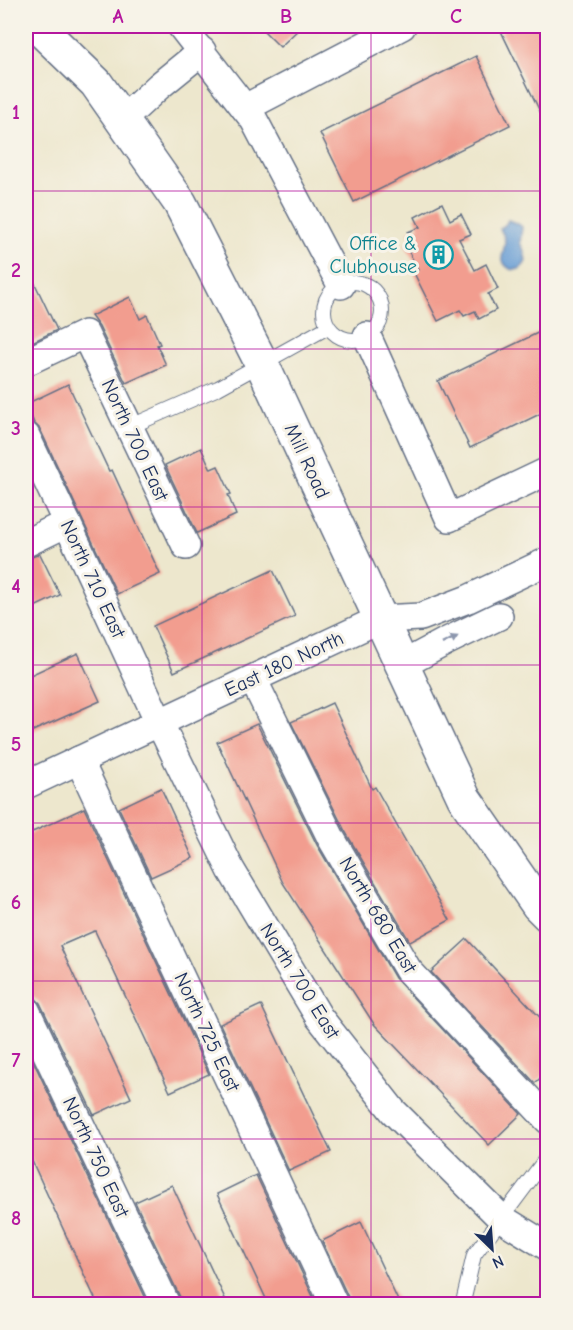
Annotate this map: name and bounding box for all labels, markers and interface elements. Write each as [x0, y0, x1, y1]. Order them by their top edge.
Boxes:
text: A [112, 5, 124, 28]
text: B [280, 5, 292, 28]
text: C [450, 5, 462, 28]
text: 1 [12, 101, 20, 124]
place label: Office & Clubhouse [330, 232, 417, 278]
building icon: Office & Clubhouse [422, 238, 454, 270]
text: 2 [11, 259, 21, 282]
street label: North 700 East [97, 375, 174, 506]
text: 3 [11, 417, 21, 440]
street label: Mill Road [280, 420, 334, 502]
street label: North 710 East [56, 516, 131, 643]
text: 4 [11, 575, 21, 598]
street label: East 180 North [221, 626, 347, 702]
one-way arrow [442, 635, 459, 644]
text: 5 [11, 733, 21, 756]
street label: North 680 East [334, 853, 422, 978]
text: 6 [11, 891, 21, 914]
street label: North 700 East [255, 919, 345, 1044]
street label: North 725 East [169, 969, 245, 1096]
text: 7 [12, 1049, 21, 1072]
street label: North 750 East [58, 1093, 135, 1222]
text: 8 [11, 1207, 21, 1230]
north arrow [462, 1219, 522, 1279]
text: N [489, 1251, 506, 1272]

